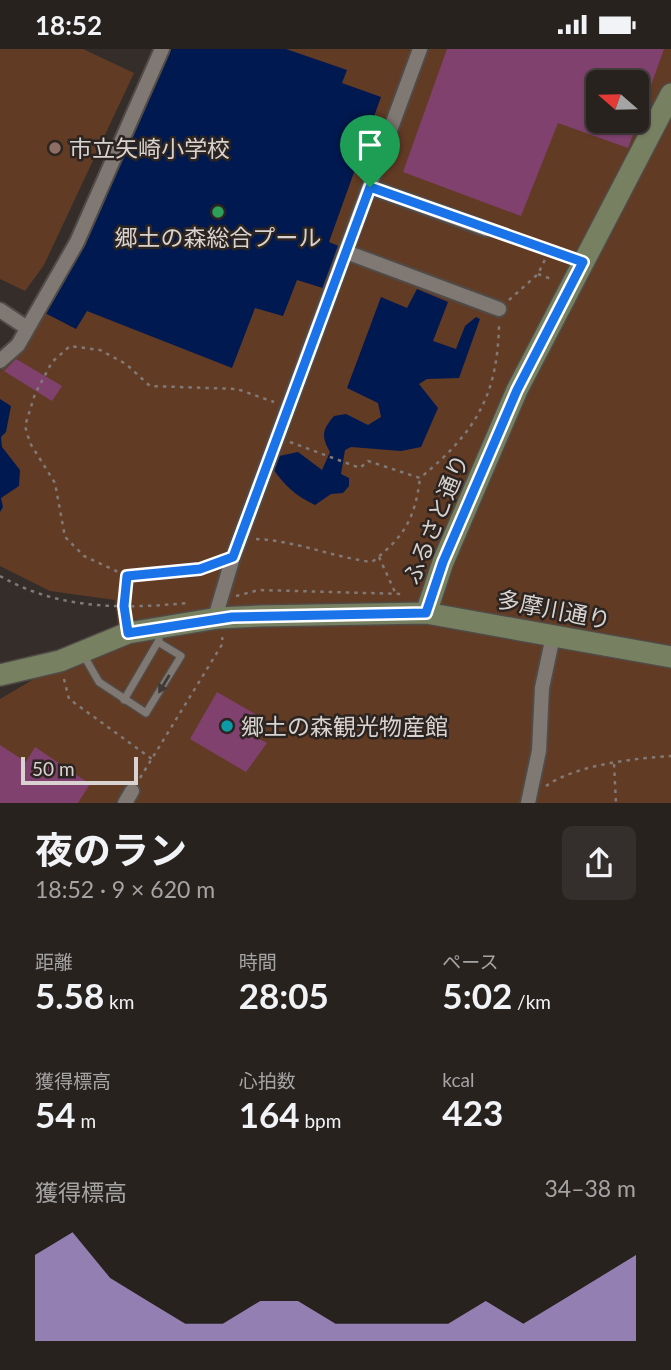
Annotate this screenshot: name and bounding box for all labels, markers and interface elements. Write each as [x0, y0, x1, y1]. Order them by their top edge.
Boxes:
text: 18:52 [35, 9, 102, 41]
north arrow [586, 70, 649, 133]
map controls [586, 70, 649, 133]
pin [340, 115, 400, 187]
icon: arrive [351, 126, 389, 164]
place label: 市立矢崎小学校 [69, 134, 230, 162]
marker: 市立矢崎小学校 [47, 140, 63, 156]
marker: 郷土の森総合プール [210, 204, 226, 220]
place label: 郷土の森総合プール [115, 223, 322, 251]
street label: ふるさと通り [396, 450, 474, 588]
street label: 多摩川通り [495, 584, 613, 634]
one-way arrow [158, 675, 171, 694]
place label: 郷土の森観光物産館 [241, 712, 448, 740]
marker: 郷土の森観光物産館 [219, 718, 235, 734]
scale bar [21, 754, 138, 786]
text: 50 m [32, 757, 75, 780]
text: 夜のラン [35, 826, 187, 872]
button: share [562, 826, 636, 900]
text: 18:52 · 9 × 620 m [35, 875, 215, 903]
text: 距離 [35, 950, 73, 973]
text: 時間 [239, 950, 277, 973]
text: ペース [442, 950, 498, 973]
text: 5.58 [35, 974, 104, 1016]
text: 28:05 [239, 974, 329, 1016]
text: 5:02 [442, 974, 512, 1016]
text: km [104, 990, 134, 1013]
text: /km [512, 990, 551, 1013]
text: kcal [442, 1068, 474, 1091]
text: 獲得標高 [35, 1069, 111, 1092]
text: 心拍数 [239, 1069, 296, 1092]
text: 423 [442, 1091, 503, 1133]
text: 54 [35, 1093, 76, 1135]
text: 164 [239, 1093, 300, 1135]
text: m [76, 1109, 96, 1132]
text: bpm [300, 1109, 341, 1132]
text: 34–38 m [544, 1174, 636, 1202]
text: 獲得標高 [35, 1178, 127, 1206]

